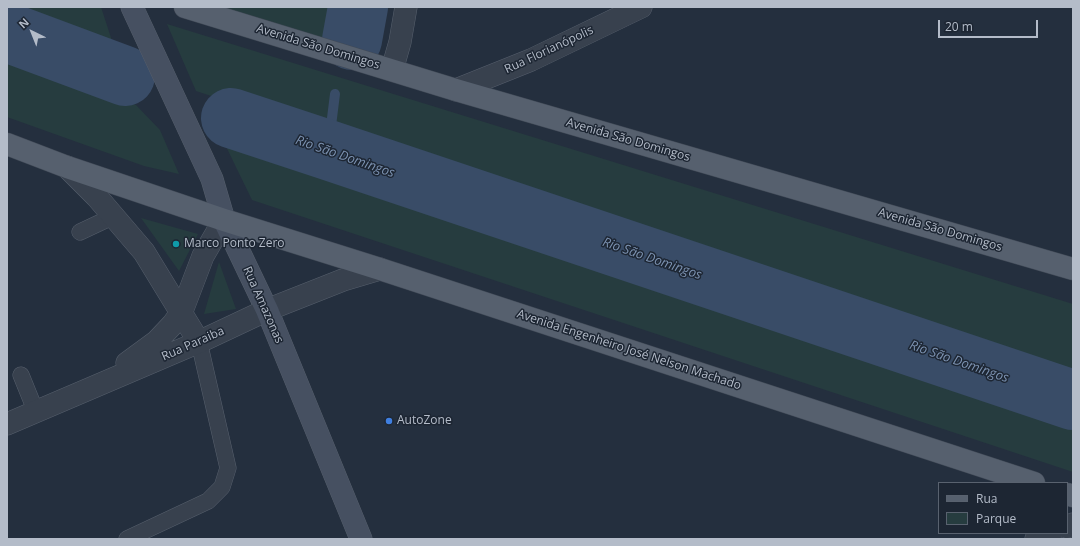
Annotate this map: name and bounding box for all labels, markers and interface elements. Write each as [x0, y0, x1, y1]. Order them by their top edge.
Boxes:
north arrow [12, 12, 52, 52]
scale bar [940, 12, 1040, 38]
text: N [15, 14, 32, 31]
text: 20 m [945, 18, 973, 35]
street label: Avenida São Domingos [255, 21, 381, 73]
street label: Rua Florianópolis [502, 23, 596, 77]
street label: Avenida São Domingos [564, 115, 692, 165]
water label: Rio São Domingos [293, 133, 397, 181]
street label: Avenida São Domingos [876, 205, 1004, 255]
water label: Rio São Domingos [600, 235, 704, 283]
place label: Marco Ponto Zero [184, 237, 285, 251]
marker: Marco Ponto Zero [171, 239, 181, 249]
street label: Rua Amazonas [240, 264, 286, 346]
street label: Avenida Engenheiro José Nelson Machado [515, 307, 743, 393]
street label: Rua Paraiba [159, 324, 227, 364]
water label: Rio São Domingos [907, 338, 1011, 386]
place label: AutoZone [397, 414, 452, 428]
marker: AutoZone [384, 416, 394, 426]
legend [938, 482, 1068, 534]
text: Rua [976, 490, 997, 507]
text: Parque [976, 510, 1016, 527]

